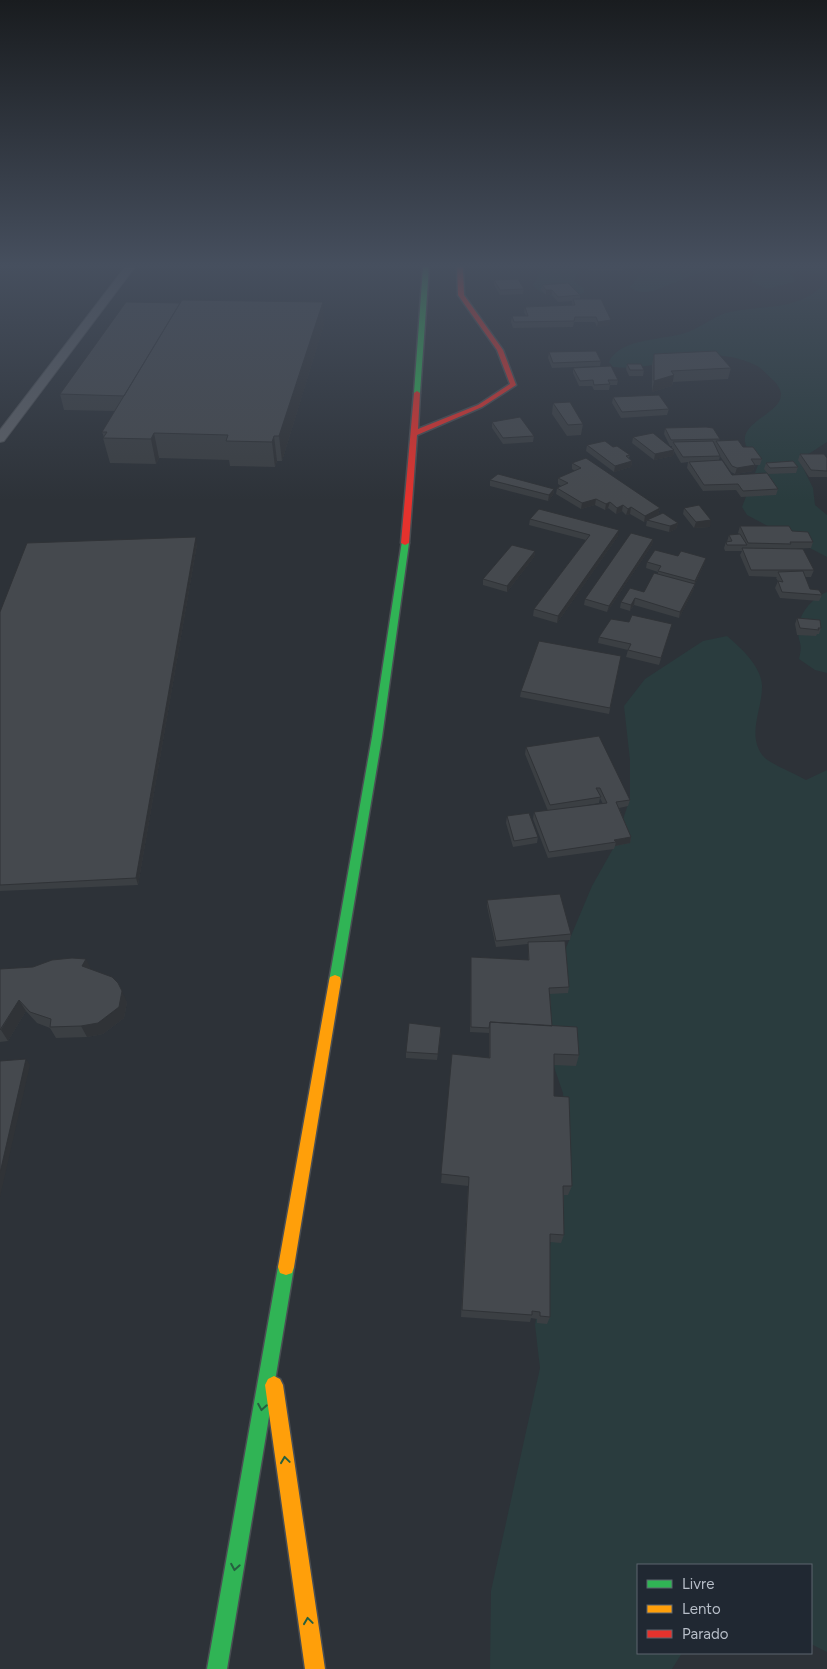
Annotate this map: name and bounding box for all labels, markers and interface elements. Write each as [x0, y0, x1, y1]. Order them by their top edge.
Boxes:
one-way arrow [258, 1403, 268, 1412]
one-way arrow [280, 1456, 291, 1464]
one-way arrow [230, 1563, 240, 1572]
legend [637, 1564, 812, 1654]
text: Livre [682, 1575, 714, 1593]
text: Lento [682, 1600, 721, 1618]
one-way arrow [303, 1616, 314, 1624]
text: Parado [682, 1625, 729, 1643]

